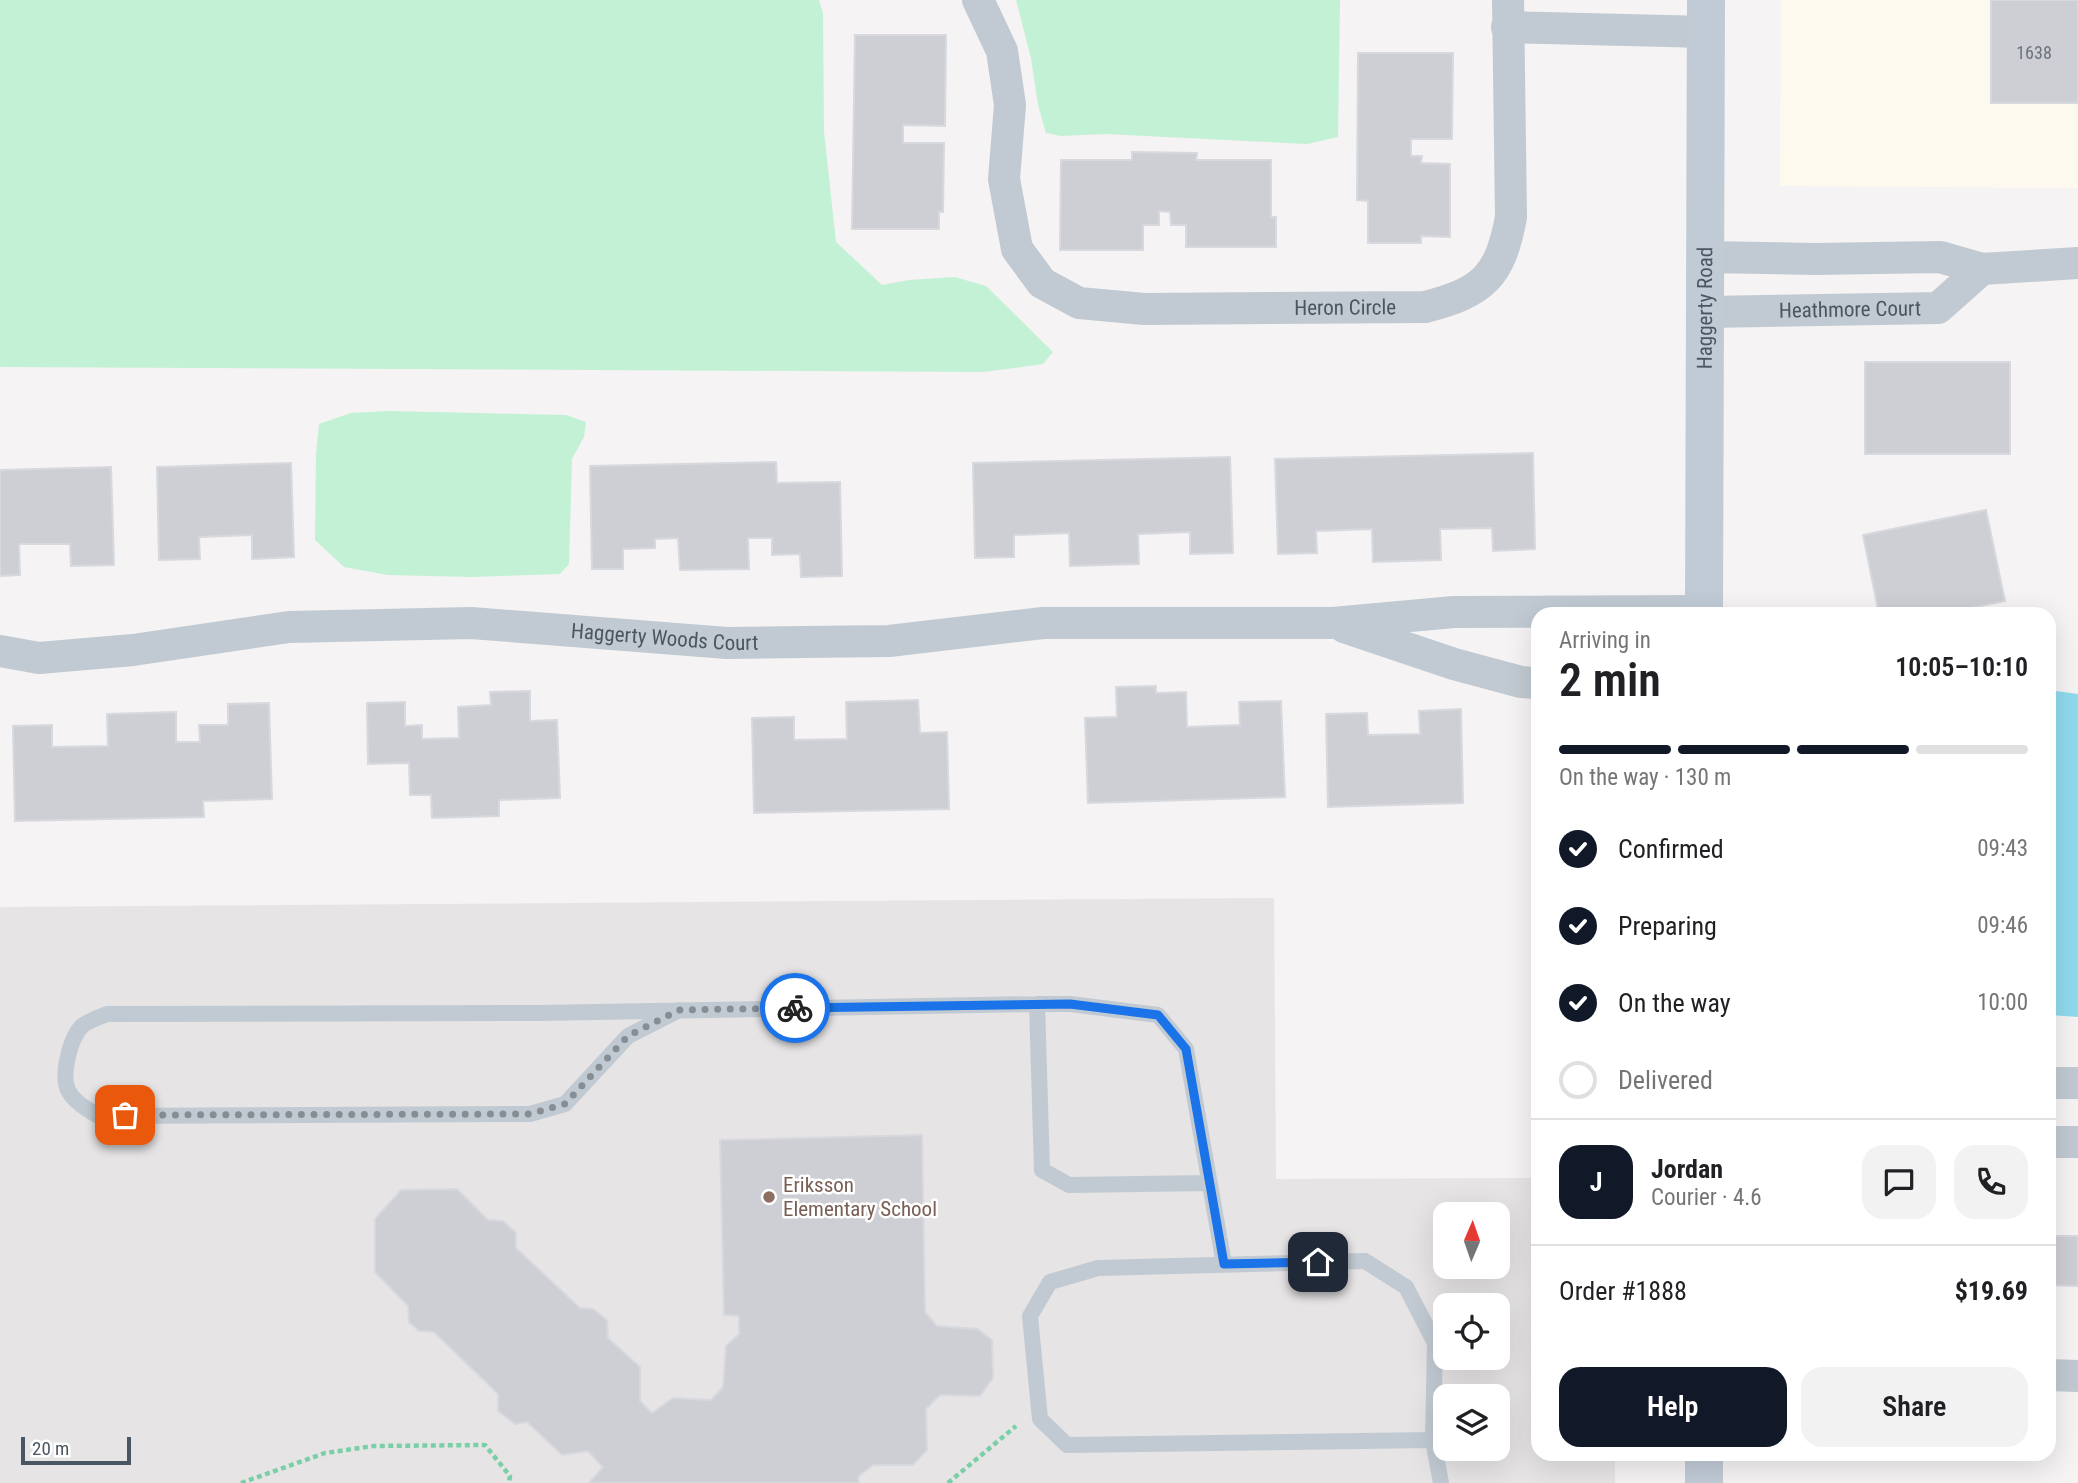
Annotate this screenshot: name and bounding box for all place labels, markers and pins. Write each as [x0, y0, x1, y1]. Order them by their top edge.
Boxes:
pin [95, 1085, 155, 1145]
place label: Eriksson Elementary School [783, 1173, 937, 1221]
marker: Eriksson Elementary School [761, 1189, 777, 1205]
pin [1288, 1232, 1348, 1292]

